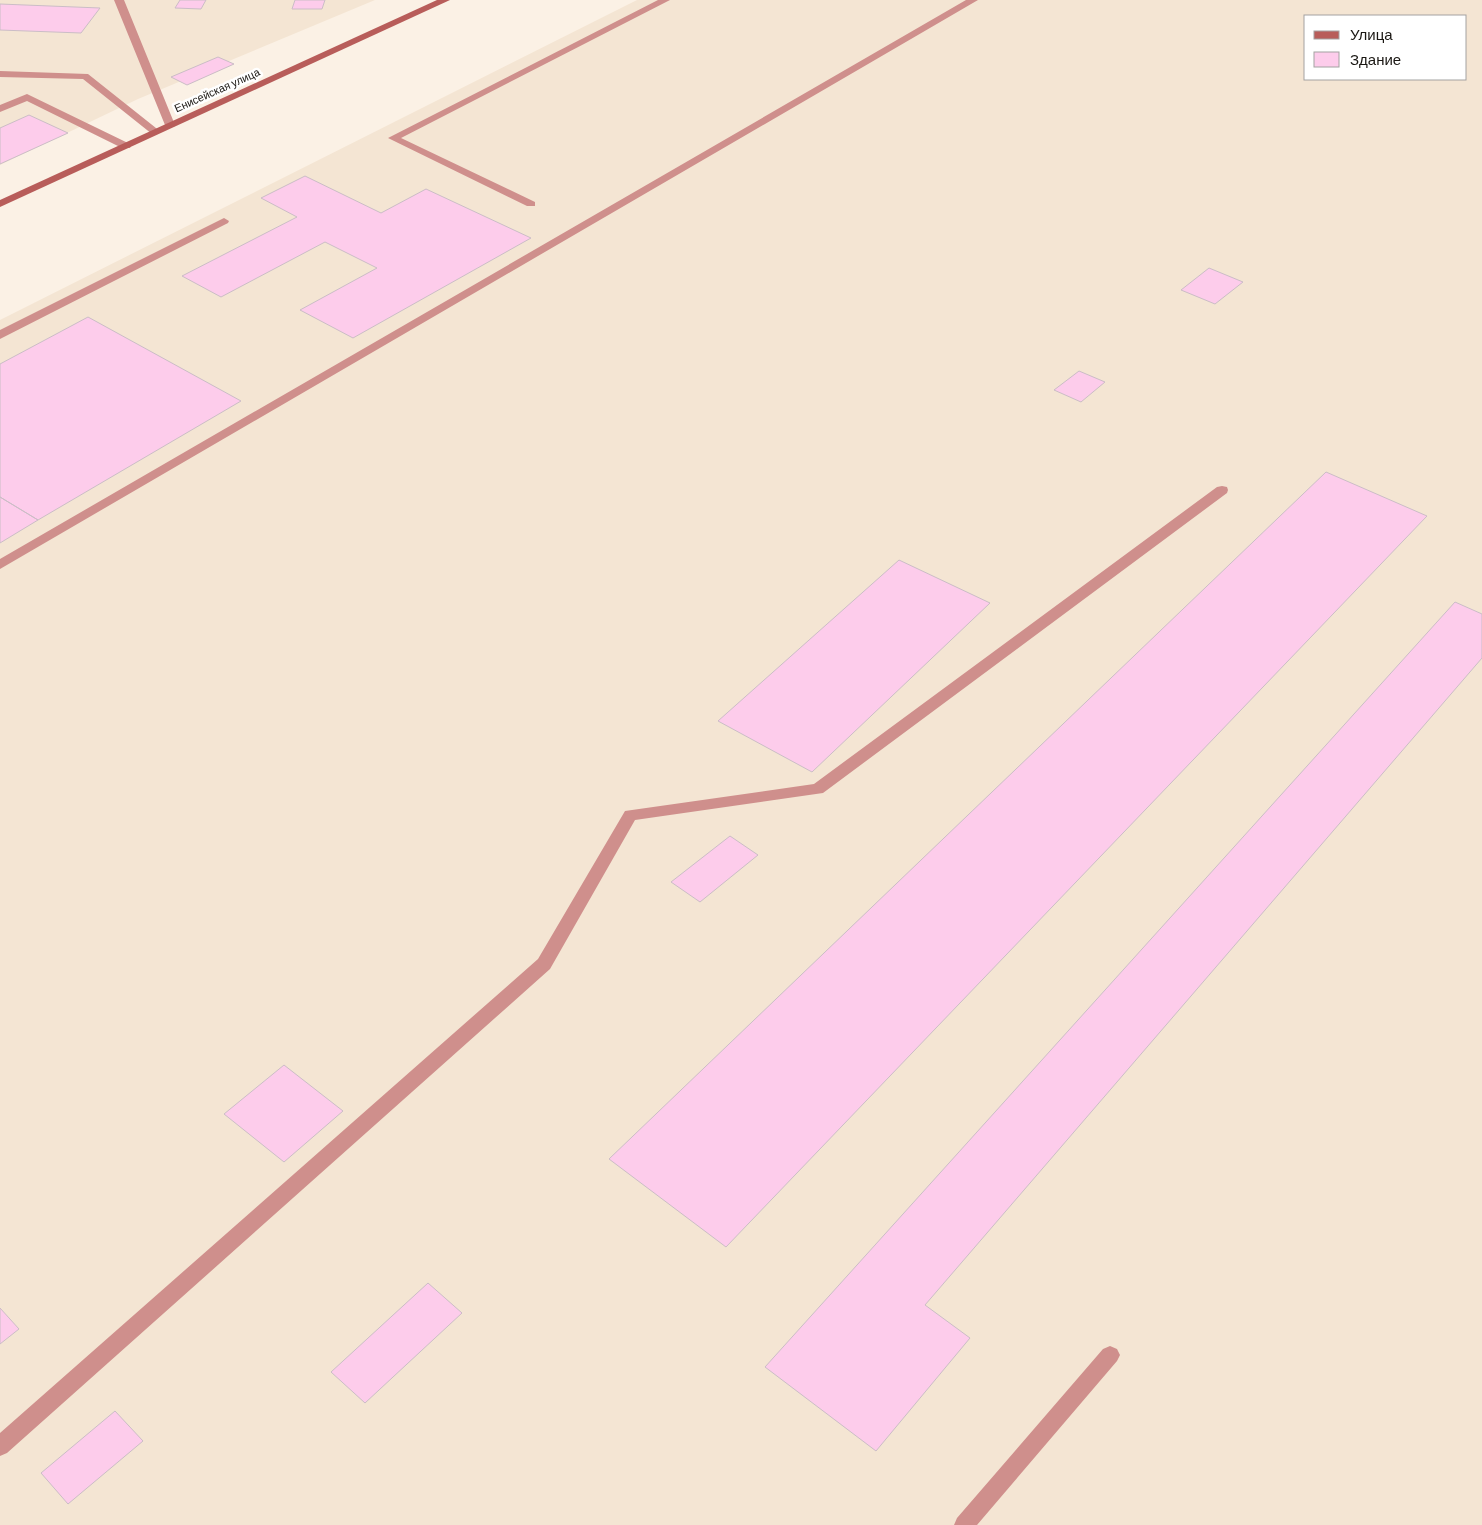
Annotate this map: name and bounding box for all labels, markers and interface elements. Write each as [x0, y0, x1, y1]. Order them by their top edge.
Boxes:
legend [1304, 15, 1467, 80]
text: Улица [1350, 25, 1393, 43]
text: Здание [1350, 50, 1401, 68]
street label: Енисейская улица [172, 64, 262, 114]

